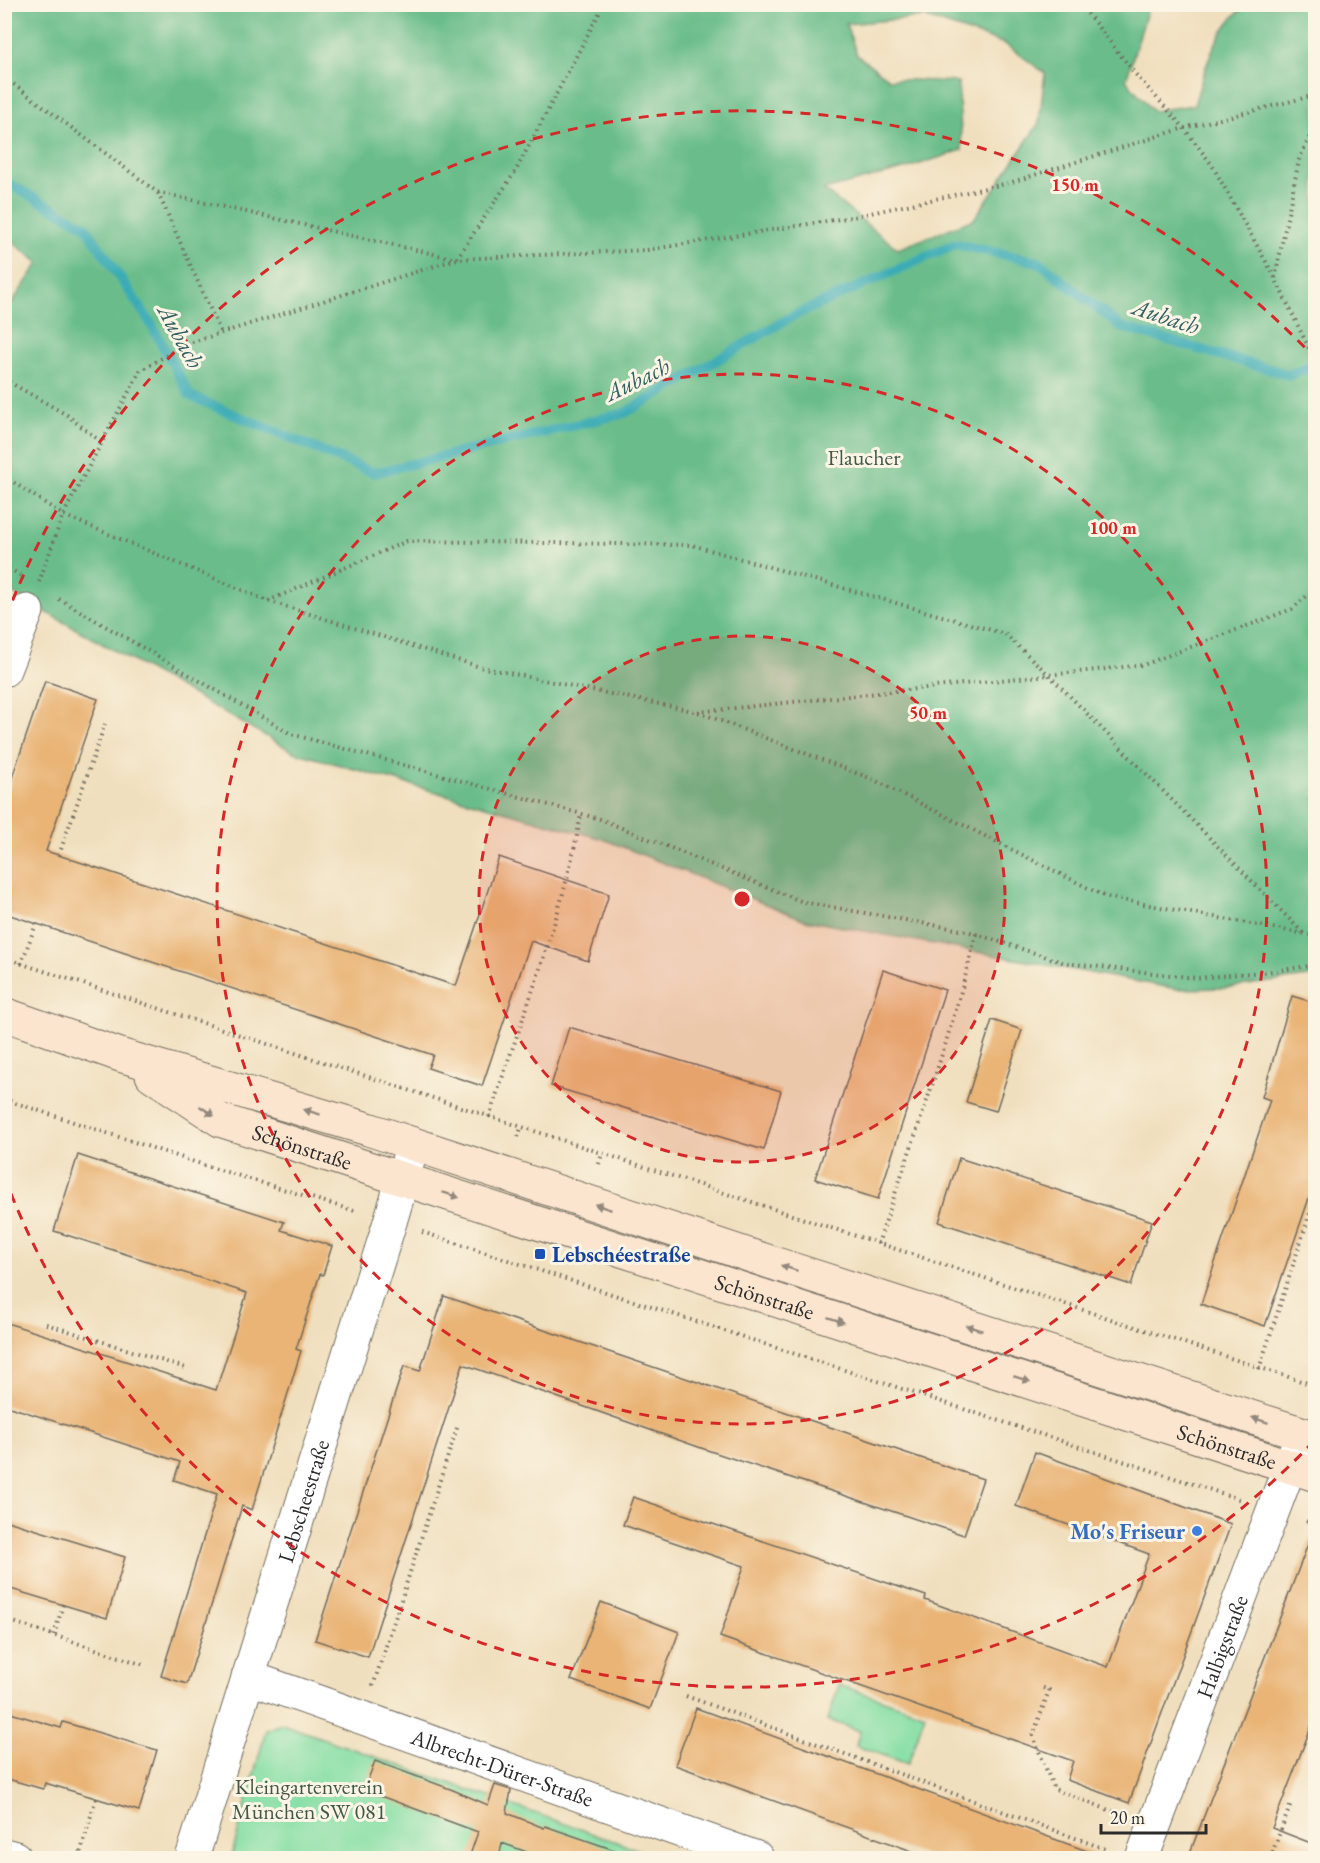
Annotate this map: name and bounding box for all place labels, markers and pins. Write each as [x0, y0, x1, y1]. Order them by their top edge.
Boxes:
centre of rings [732, 889, 752, 909]
place label: Lebschéestraße [552, 1240, 690, 1269]
marker: Lebschéestraße [533, 1247, 547, 1261]
place label: Mo's Friseur [1070, 1517, 1186, 1546]
marker: Mo's Friseur [1190, 1524, 1204, 1538]

